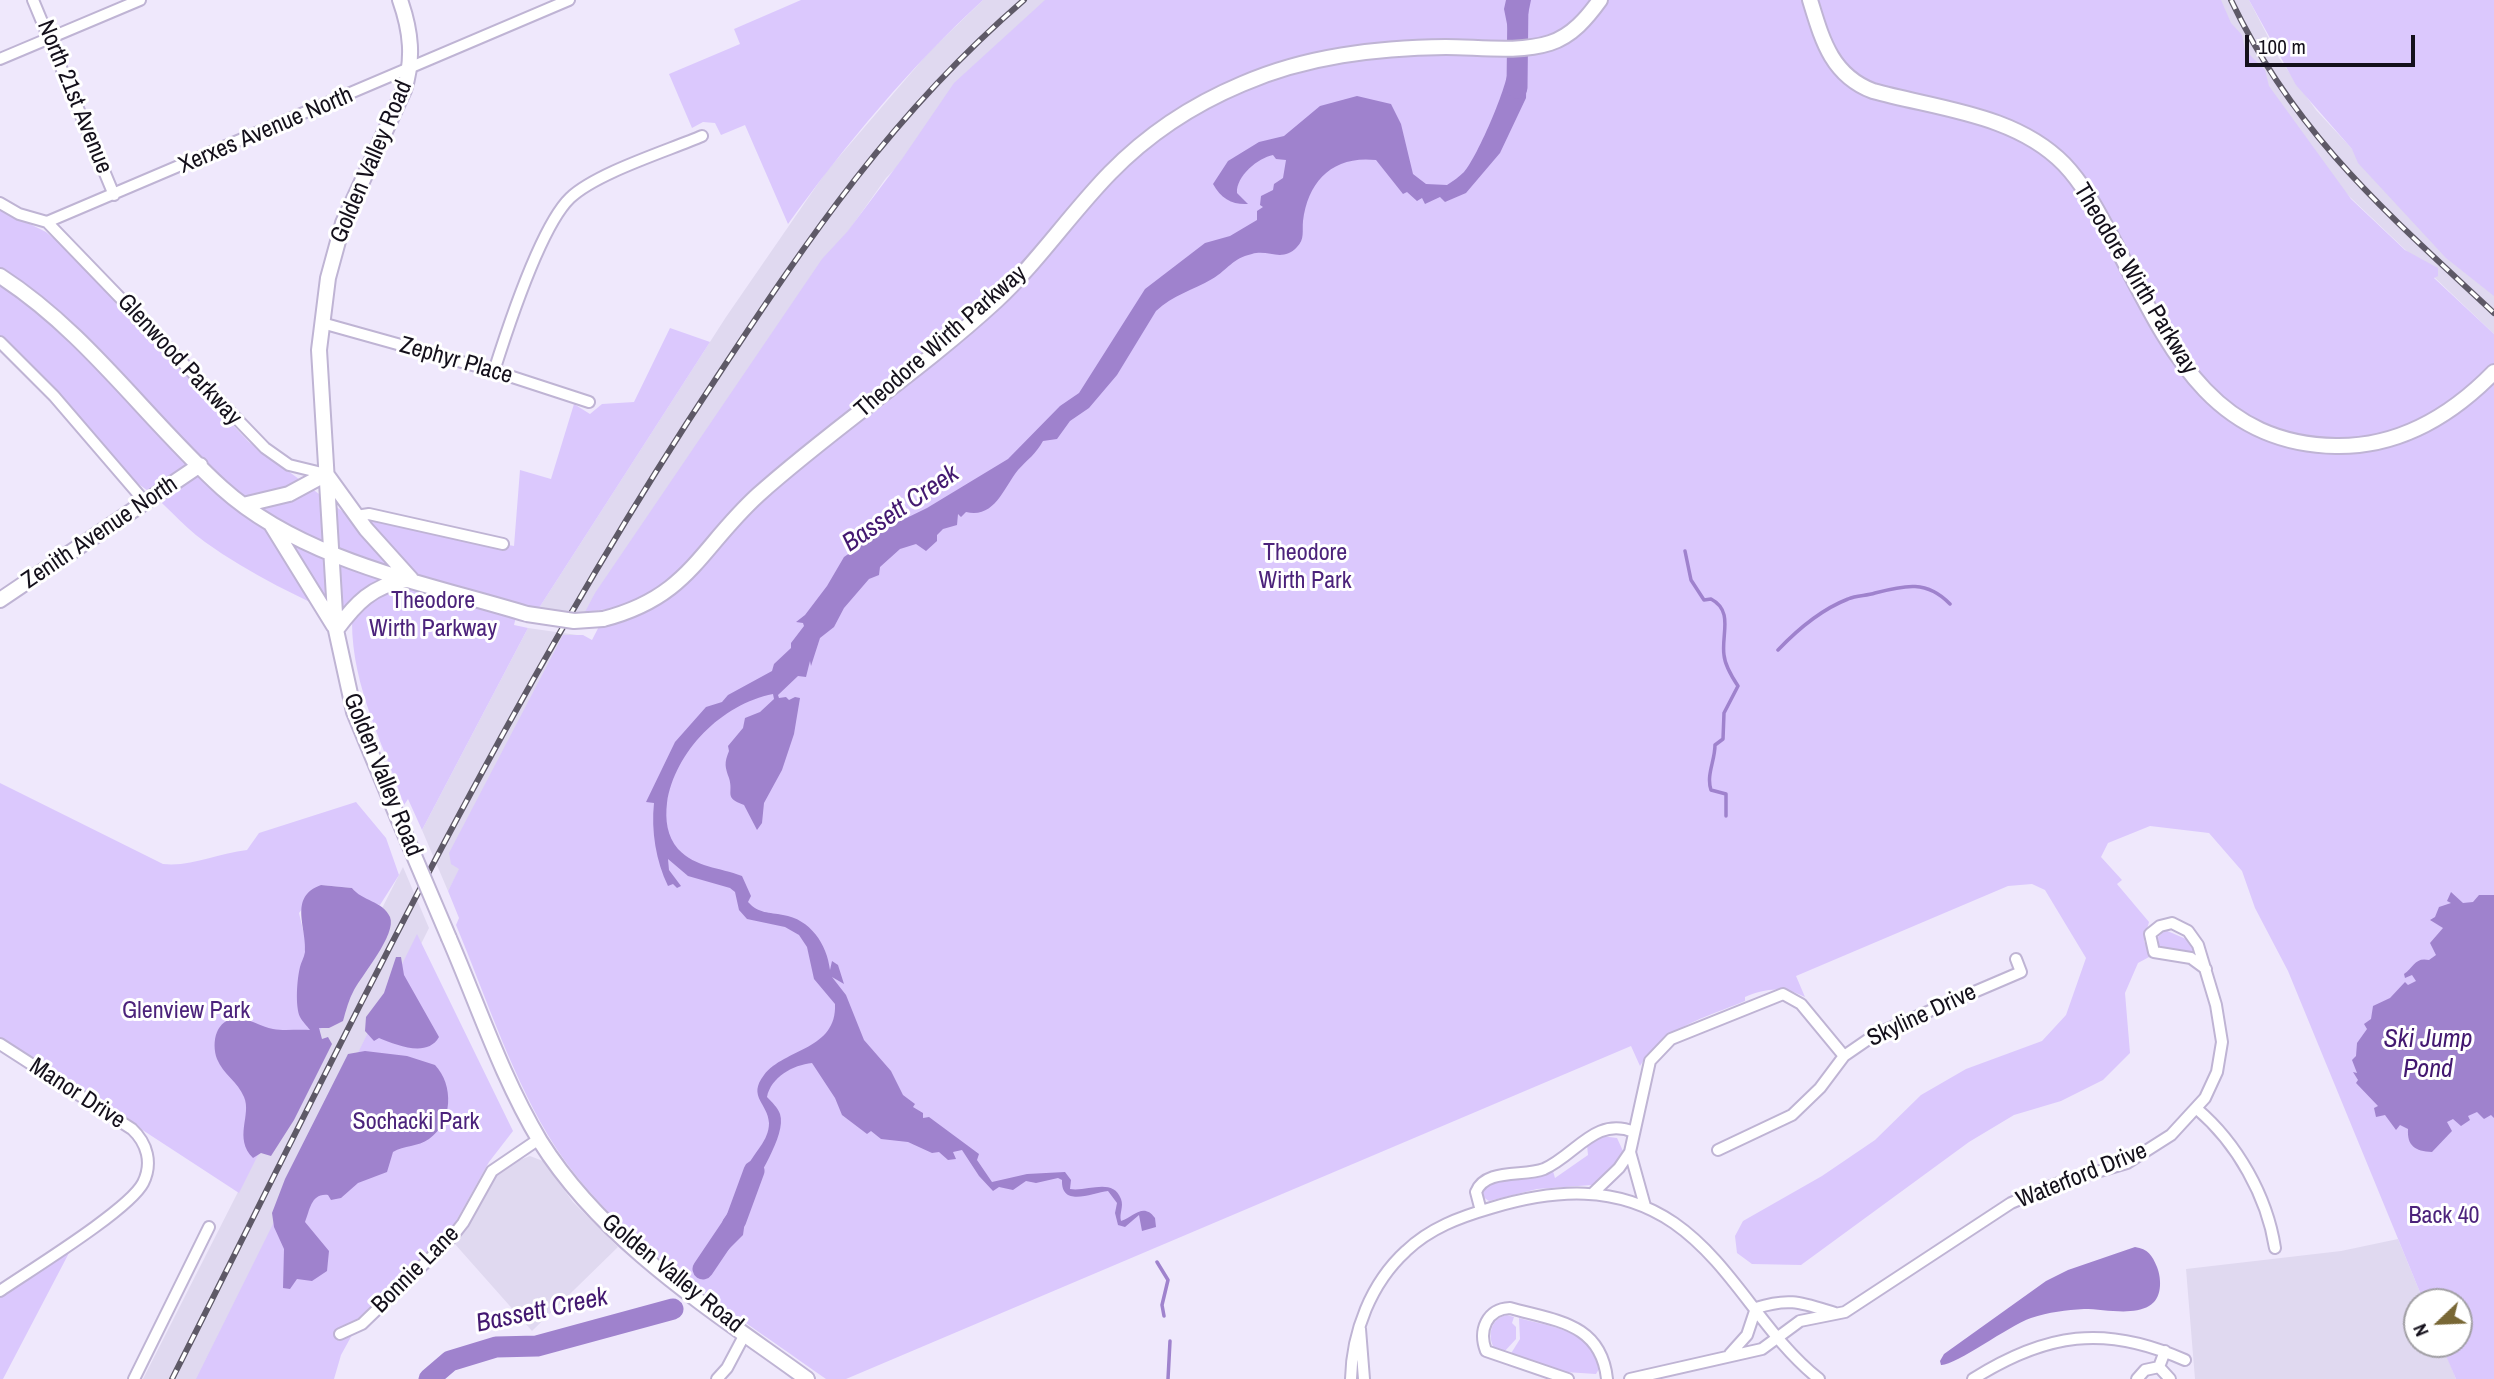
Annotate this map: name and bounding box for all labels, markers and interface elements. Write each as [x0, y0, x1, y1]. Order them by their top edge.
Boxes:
street label: North 21st Avenue [30, 16, 118, 178]
scale bar [2249, 21, 2419, 65]
text: 100 m [2258, 32, 2306, 61]
street label: Golden Valley Road [325, 76, 419, 248]
street label: Xerxes Avenue North [175, 81, 357, 181]
street label: Theodore Wirth Parkway [2067, 178, 2203, 380]
street label: Theodore Wirth Parkway [849, 260, 1033, 424]
street label: Glenwood Parkway [111, 288, 247, 432]
street label: Zephyr Place [396, 331, 516, 391]
water label: Bassett Creek [837, 459, 965, 559]
street label: Zenith Avenue North [17, 470, 183, 596]
park label: Theodore Wirth Park [1259, 540, 1351, 596]
park label: Theodore Wirth Parkway [369, 588, 497, 644]
street label: Golden Valley Road [336, 689, 428, 861]
street label: Skyline Drive [1863, 978, 1981, 1054]
park label: Glenview Park [122, 998, 250, 1026]
water label: Ski Jump Pond [2384, 1024, 2472, 1086]
street label: Manor Drive [24, 1052, 130, 1136]
park label: Sochacki Park [353, 1109, 479, 1137]
street label: Waterford Drive [2013, 1137, 2151, 1215]
park label: Back 40 [2408, 1203, 2480, 1231]
street label: Golden Valley Road [595, 1208, 749, 1340]
street label: Bonnie Lane [366, 1220, 466, 1320]
water label: Bassett Creek [473, 1282, 611, 1340]
north arrow [2403, 1288, 2473, 1358]
text: N [2406, 1320, 2435, 1341]

